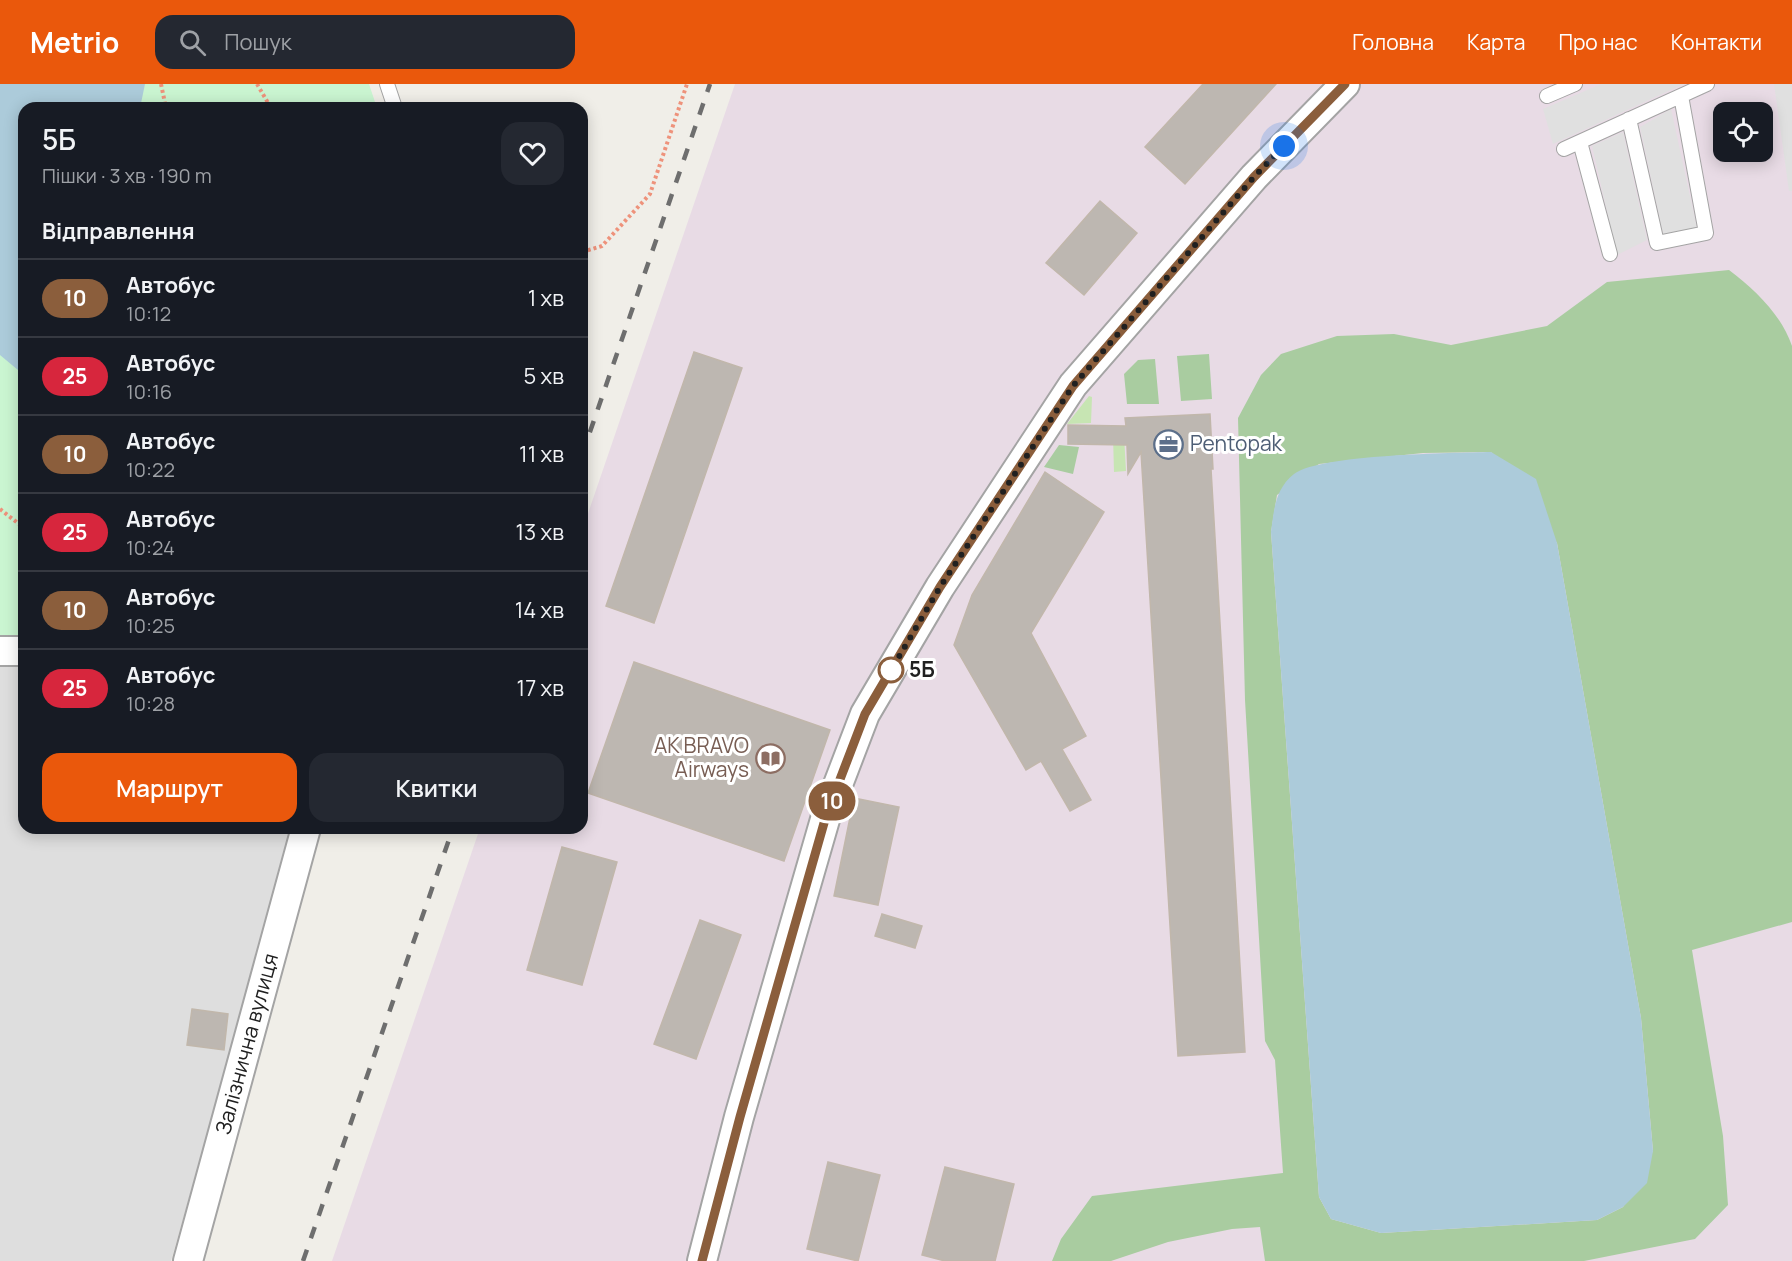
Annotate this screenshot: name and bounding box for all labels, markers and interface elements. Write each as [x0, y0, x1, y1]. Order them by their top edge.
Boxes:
search box [155, 15, 575, 69]
text: Metrio [30, 23, 119, 61]
icon: search [176, 26, 209, 59]
text: Пошук [224, 27, 292, 57]
text: Головна [1352, 28, 1434, 56]
text: Карта [1467, 28, 1525, 56]
text: Про нас [1558, 28, 1638, 56]
text: Контакти [1671, 28, 1762, 56]
map controls [1713, 102, 1773, 162]
button: locate [1713, 102, 1773, 162]
text: 5Б [42, 120, 76, 158]
button: heart [501, 122, 564, 185]
your location [1269, 131, 1299, 161]
text: Пішки · 3 хв · 190 m [42, 162, 212, 189]
text: Відправлення [42, 216, 195, 246]
text: Автобус [126, 270, 215, 300]
text: 1 хв [528, 283, 564, 313]
text: 10 [63, 284, 87, 312]
text: 10:12 [126, 300, 171, 327]
text: Автобус [126, 348, 215, 378]
text: 5 хв [524, 361, 564, 391]
text: 25 [63, 362, 87, 390]
text: 10:16 [126, 378, 172, 405]
text: Автобус [126, 426, 215, 456]
office icon: Pentopak [1153, 428, 1185, 460]
place label: Pentopak [1190, 429, 1283, 457]
text: 11 хв [519, 439, 564, 469]
text: 10 [63, 440, 87, 468]
text: 10:22 [126, 456, 175, 483]
text: Автобус [126, 504, 215, 534]
text: 13 хв [515, 517, 564, 547]
text: 25 [63, 518, 87, 546]
text: 10:24 [126, 534, 175, 561]
text: Автобус [126, 582, 215, 612]
text: 14 хв [515, 595, 564, 625]
text: 10 [63, 596, 87, 624]
text: 10:25 [126, 612, 175, 639]
place label: 5Б [909, 655, 935, 683]
marker: 5Б [878, 657, 904, 683]
text: Автобус [126, 660, 215, 690]
text: 17 хв [517, 673, 564, 703]
text: 25 [63, 674, 87, 702]
text: 10:28 [126, 690, 175, 717]
place label: АК BRAVO Airways [654, 731, 749, 783]
library icon: АК BRAVO Airways [754, 742, 786, 774]
button: Маршрут [42, 753, 297, 822]
button: Квитки [309, 753, 564, 822]
line badge: 10 [805, 782, 859, 820]
text: 10 [820, 787, 844, 815]
street label: Залізнична вулиця [208, 950, 284, 1137]

